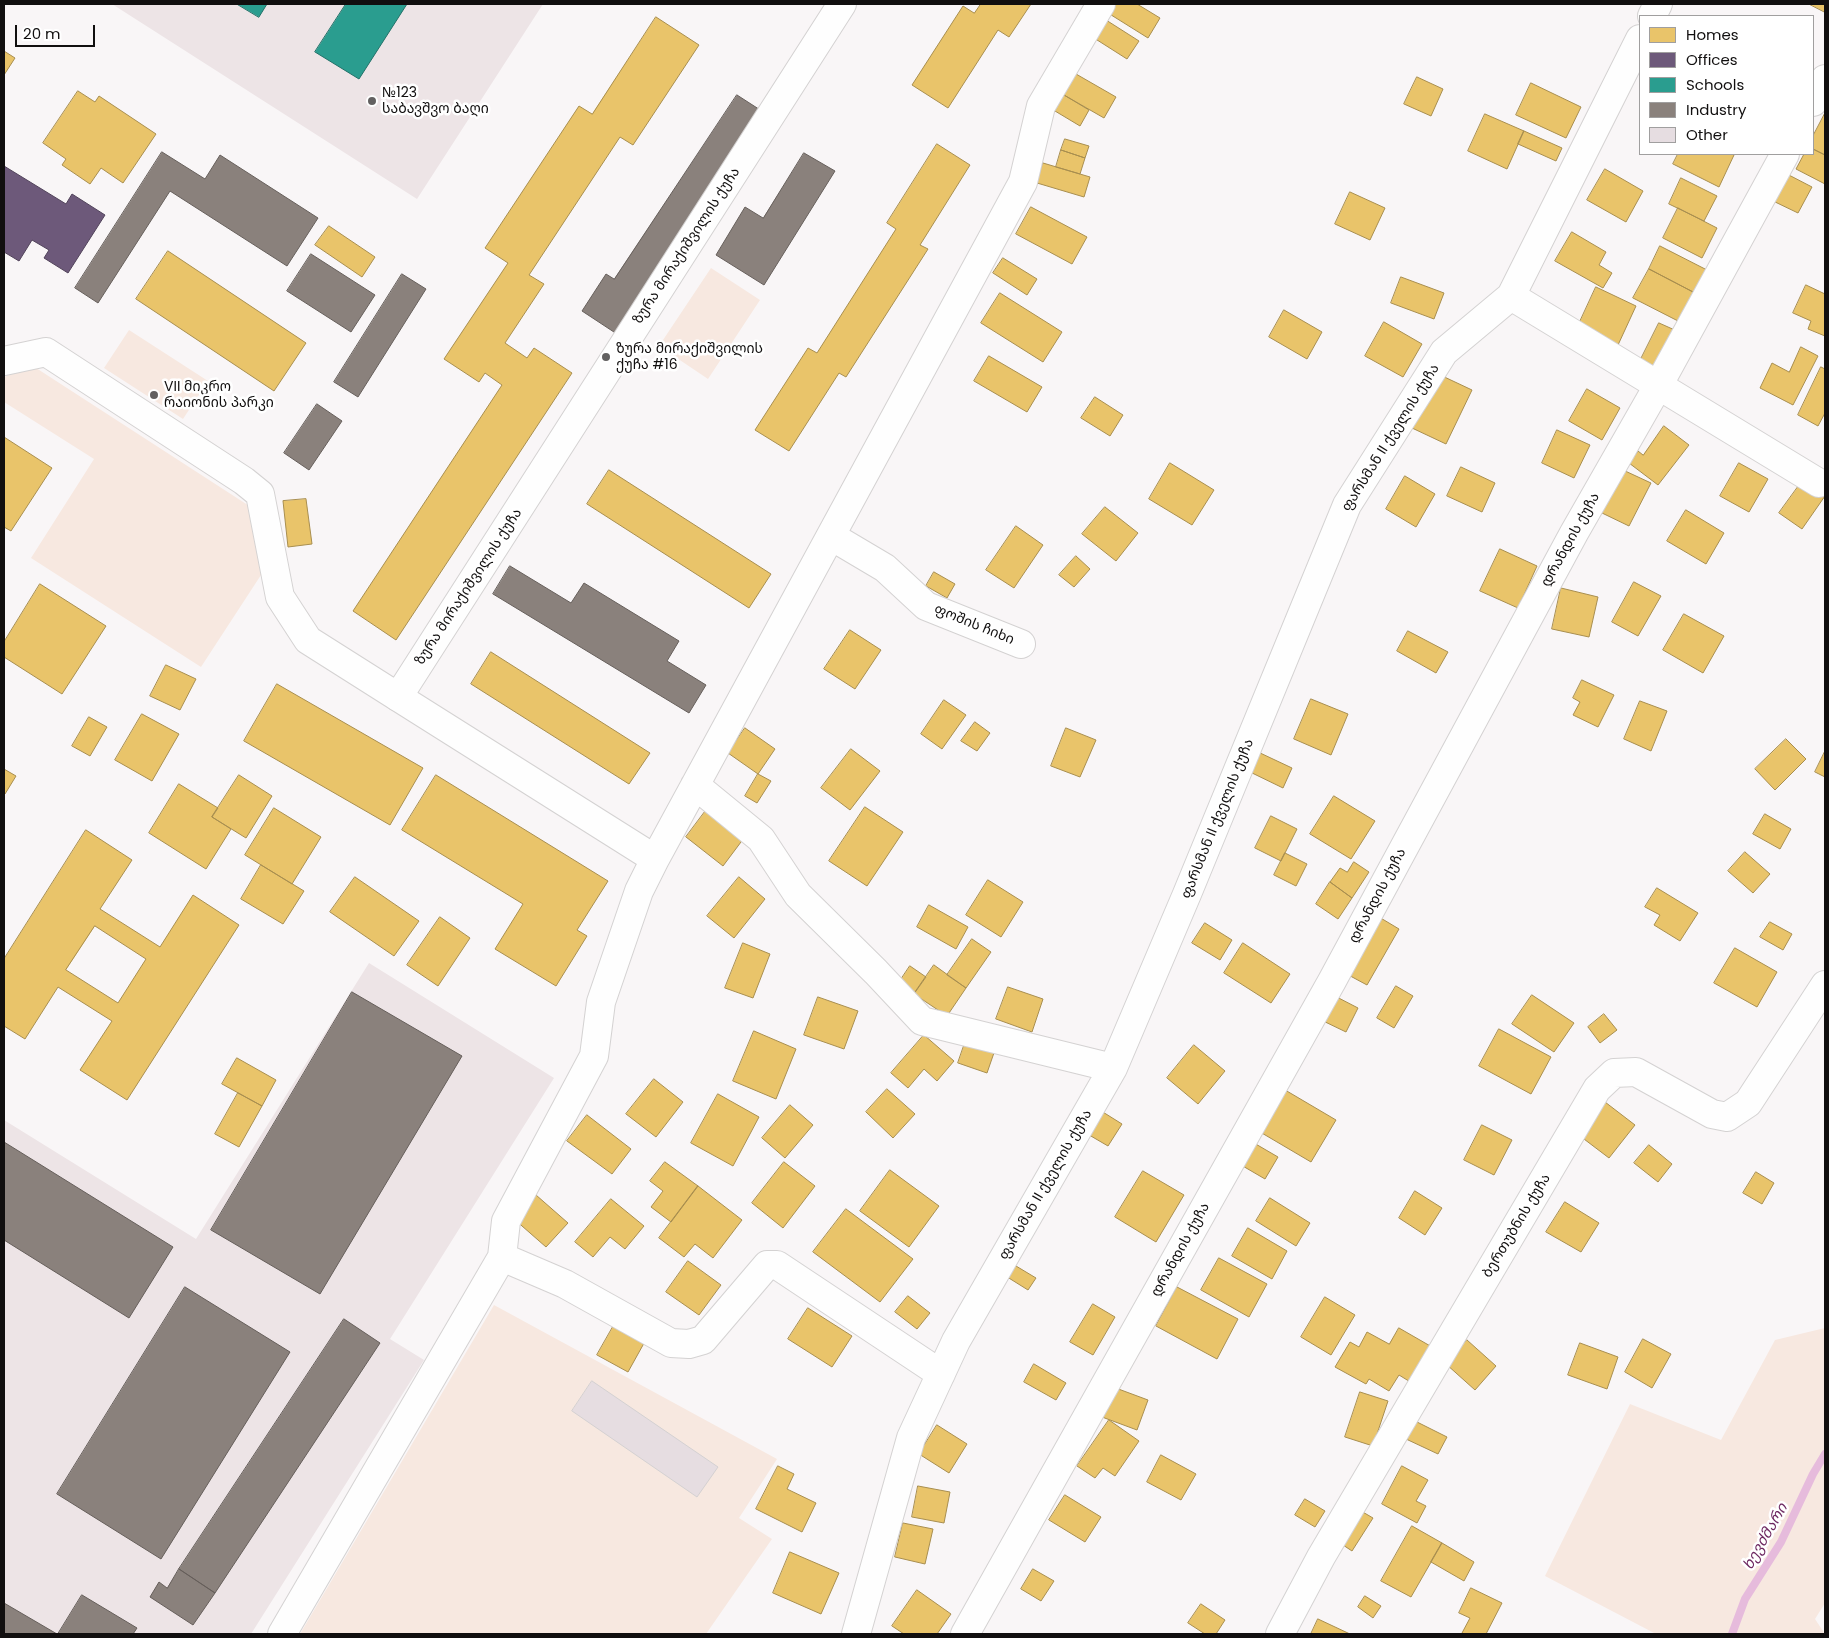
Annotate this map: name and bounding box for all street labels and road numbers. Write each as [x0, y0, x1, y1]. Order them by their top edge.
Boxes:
street label: ზურა მირაქიშვილის ქუჩა [630, 164, 744, 328]
street label: ფარსმან II ქველის ქუჩა [1339, 361, 1443, 515]
street label: დრანდის ქუჩა [1538, 490, 1604, 590]
street label: ზურა მირაქიშვილის ქუჩა [412, 505, 526, 669]
street label: ფოშის ჩიხი [932, 601, 1016, 649]
street label: ფარსმან II ქველის ქუჩა [1178, 737, 1258, 901]
street label: დრანდის ქუჩა [1346, 846, 1410, 946]
street label: ფარსმან II ქველის ქუჩა [996, 1107, 1096, 1263]
street label: ბერთუბნის ქუჩა [1479, 1171, 1555, 1281]
street label: დრანდის ქუჩა [1148, 1200, 1214, 1300]

